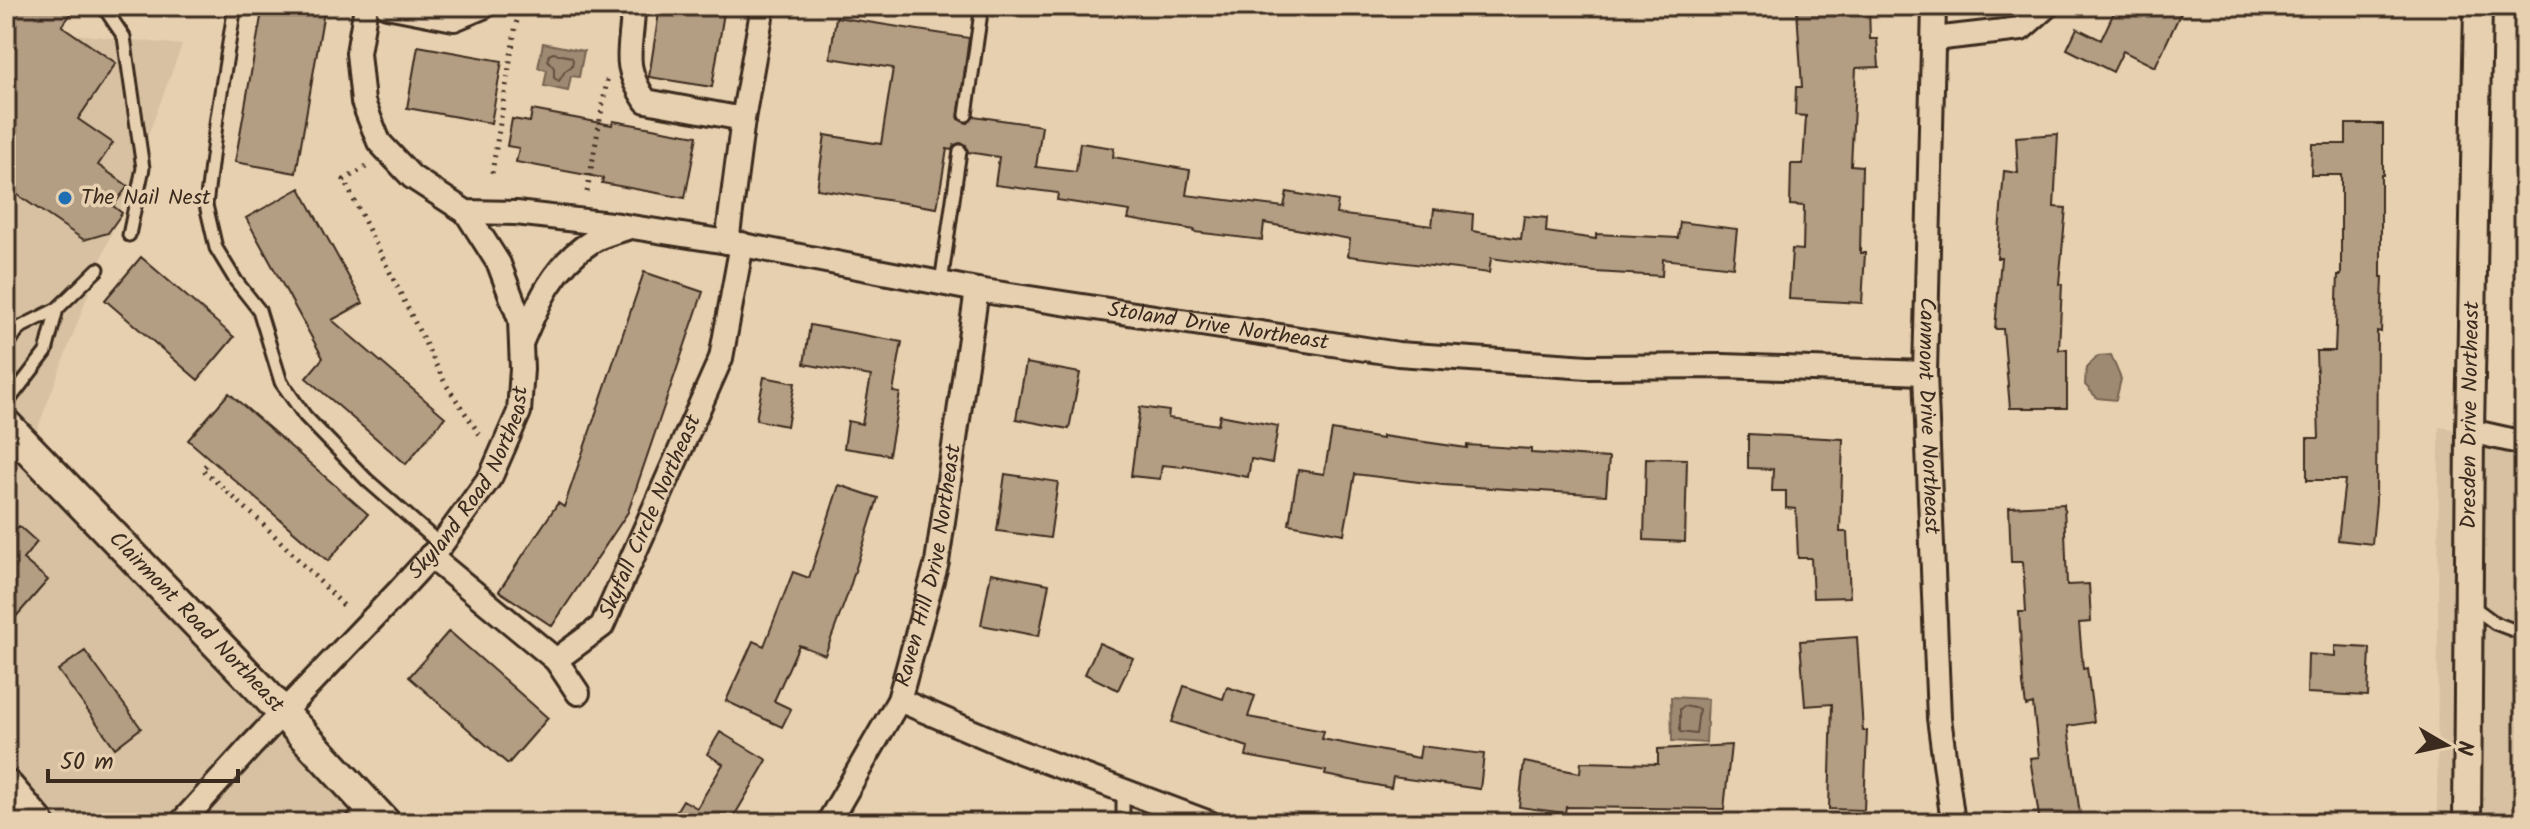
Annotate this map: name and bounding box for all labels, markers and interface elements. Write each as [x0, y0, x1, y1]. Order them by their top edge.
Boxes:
place label: The Nail Nest [81, 181, 211, 216]
marker: The Nail Nest [56, 189, 74, 207]
street label: Stoland Drive Northeast [1105, 293, 1331, 361]
street label: Canmont Drive Northeast [1907, 297, 1949, 536]
street label: Dresden Drive Northeast [2452, 300, 2490, 529]
street label: Skyland Road Northeast [400, 384, 538, 588]
street label: Skyfall Circle Northeast [590, 408, 711, 625]
street label: Raven Hill Drive Northeast [886, 441, 972, 691]
street label: Clairmont Road Northeast [100, 523, 293, 722]
north arrow [2406, 705, 2486, 785]
scale bar [48, 733, 238, 783]
text: N [2445, 738, 2482, 757]
text: 50 m [60, 743, 114, 782]

